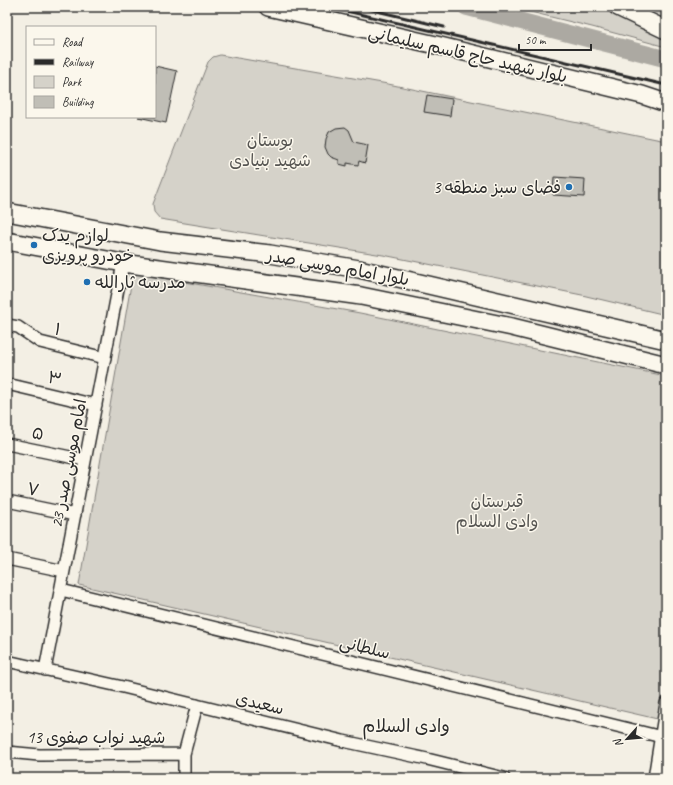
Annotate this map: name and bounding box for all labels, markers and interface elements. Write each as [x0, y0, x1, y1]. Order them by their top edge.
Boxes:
street label: بلوار شهید حاج قاسم سلیمانی [366, 21, 569, 90]
legend [26, 26, 156, 118]
scale bar [519, 26, 591, 52]
text: 50 m [525, 32, 547, 48]
text: Road [62, 34, 84, 50]
text: Railway [62, 54, 94, 70]
text: Park [62, 74, 83, 90]
text: Building [62, 94, 94, 110]
park label: بوستان شهید بنیادی [229, 130, 311, 171]
place label: فضای سبز منطقه 3 [433, 177, 561, 198]
marker: فضای سبز منطقه 3 [564, 182, 574, 192]
place label: لوازم یدک خودرو پرویزی [42, 225, 134, 267]
marker: لوازم یدک خودرو پرویزی [29, 240, 39, 250]
street label: بلوار امام موسی صدر [263, 244, 411, 292]
place label: مدرسه ثارالله [95, 272, 186, 293]
marker: مدرسه ثارالله [82, 277, 92, 287]
street label: ۱ [52, 319, 63, 340]
street label: ۳ [46, 367, 64, 390]
street label: امام موسی صدر 23 [46, 397, 93, 530]
street label: ۵ [30, 422, 46, 445]
street label: ۷ [25, 478, 41, 501]
park label: قبرستان وادی السلام [456, 491, 538, 534]
street label: سلطانی [338, 631, 392, 664]
street label: سعیدی [234, 687, 286, 720]
district label: وادی السلام [362, 715, 450, 740]
north arrow [607, 719, 647, 759]
street label: شهید نواب صفوی 13 [27, 727, 165, 748]
text: N [609, 735, 626, 750]

